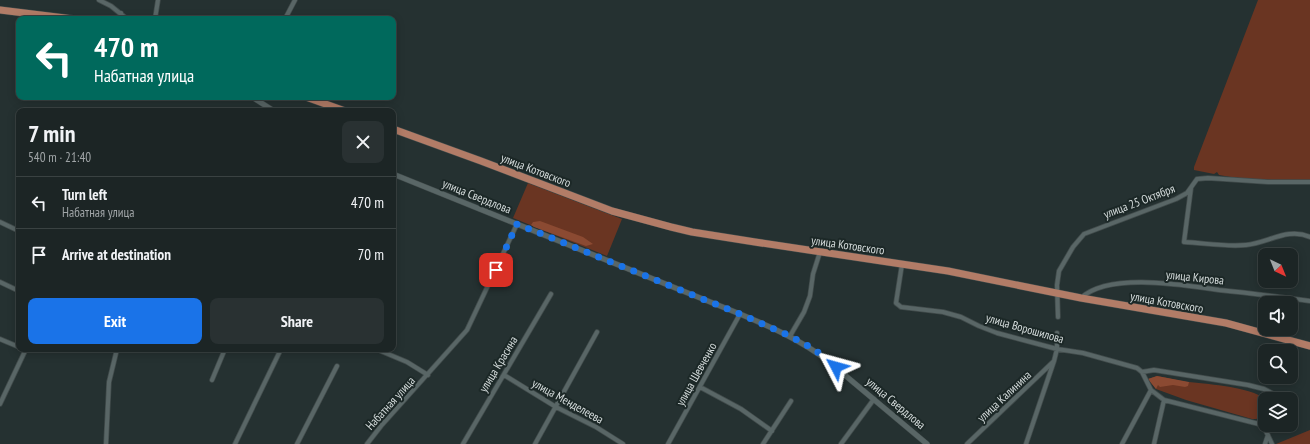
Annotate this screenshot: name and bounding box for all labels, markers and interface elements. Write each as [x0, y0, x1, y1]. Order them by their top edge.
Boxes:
text: 470 m [94, 28, 158, 65]
icon: left [28, 32, 80, 84]
text: Набатная улица [94, 64, 194, 87]
text: 7 min [28, 118, 75, 149]
button: close [342, 121, 384, 163]
text: 540 m · 21:40 [28, 149, 91, 166]
street label: улица Котовского [499, 150, 573, 190]
street label: улица Свердлова [440, 175, 514, 217]
street label: улица 25 Октября [1101, 180, 1177, 221]
text: Turn left [62, 185, 107, 204]
icon: left [28, 192, 50, 214]
text: 470 m [351, 193, 384, 212]
text: Набатная улица [62, 204, 134, 221]
street label: улица Котовского [810, 232, 886, 258]
icon: arrive [28, 244, 50, 266]
text: Arrive at destination [62, 245, 171, 264]
text: 70 m [358, 245, 384, 264]
north arrow [1258, 248, 1298, 288]
map controls [1258, 248, 1298, 432]
pin [479, 253, 513, 287]
icon: arrive [485, 259, 507, 281]
street label: улица Кирова [1165, 266, 1225, 288]
street label: улица Котовского [1129, 288, 1205, 316]
button: sound [1258, 296, 1298, 336]
button: Exit [28, 298, 202, 344]
button: Share [210, 298, 384, 344]
street label: улица Ворошилова [984, 310, 1066, 346]
street label: улица Красина [475, 333, 521, 395]
street label: улица Шевченко [672, 340, 720, 408]
button: search [1258, 344, 1298, 384]
position arrow [815, 346, 857, 388]
street label: улица Калинина [974, 367, 1034, 425]
street label: Набатная улица [362, 373, 418, 433]
street label: улица Свердлова [863, 374, 929, 432]
street label: улица Менделеева [530, 375, 606, 427]
button: layers [1258, 392, 1298, 432]

